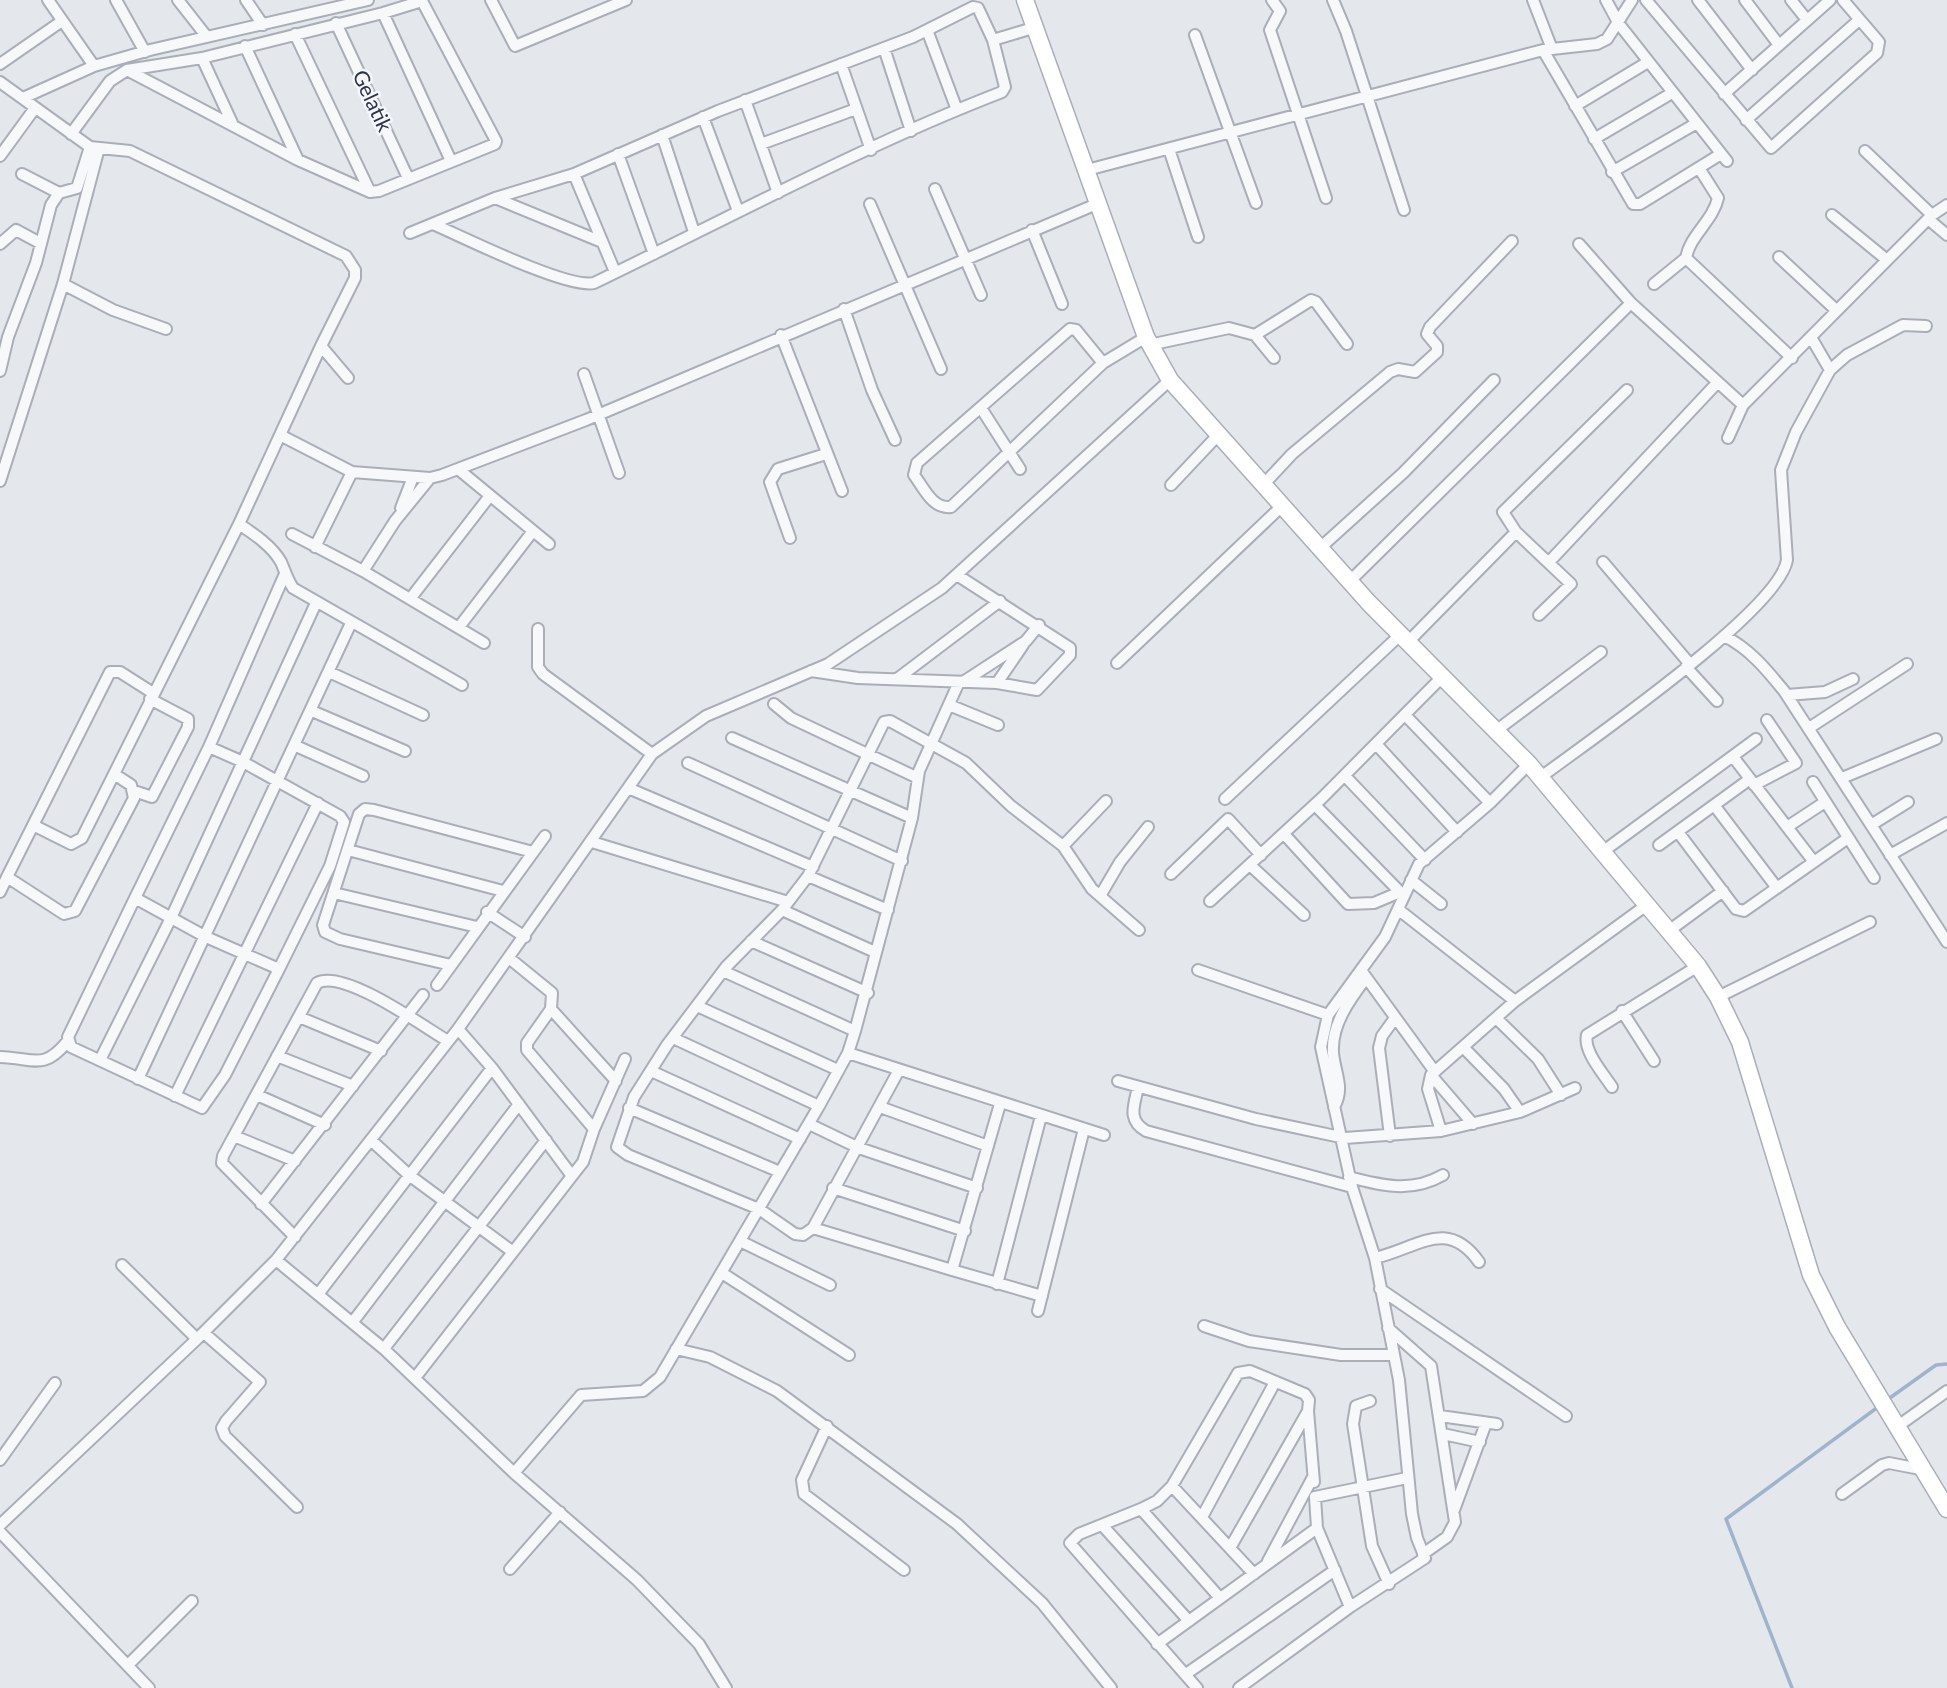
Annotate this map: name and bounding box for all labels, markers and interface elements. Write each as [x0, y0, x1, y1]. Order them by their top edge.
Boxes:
street label: Gelatik [348, 66, 399, 135]

